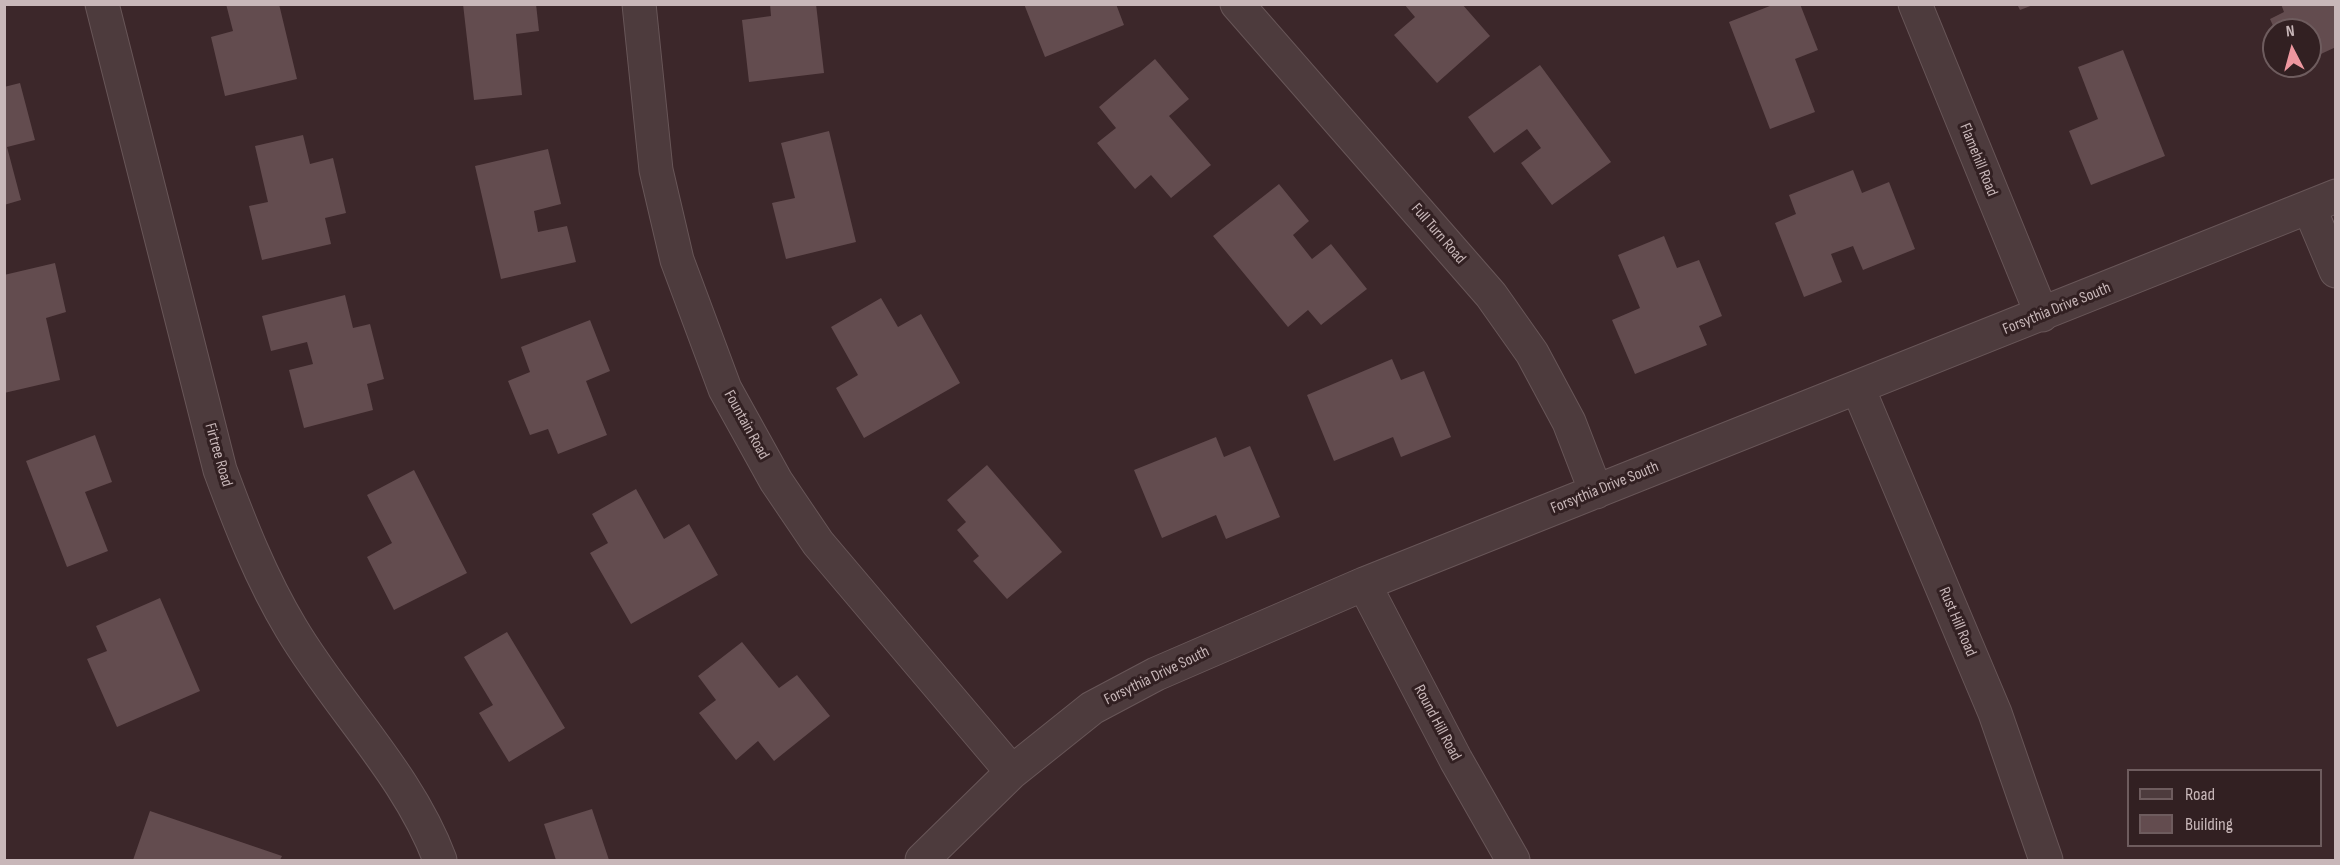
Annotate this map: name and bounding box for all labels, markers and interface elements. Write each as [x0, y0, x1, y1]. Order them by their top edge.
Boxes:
north arrow [2262, 18, 2322, 78]
text: N [2285, 22, 2296, 41]
street label: Flamehill Road [1955, 121, 2001, 199]
street label: Full Turn Road [1407, 200, 1469, 268]
street label: Forsythia Drive South [2000, 279, 2114, 339]
street label: Fountain Road [719, 387, 773, 463]
street label: Firtree Road [200, 421, 236, 489]
street label: Forsythia Drive South [1548, 458, 1662, 518]
street label: Rust Hill Road [1934, 584, 1980, 660]
street label: Forsythia Drive South [1101, 642, 1213, 710]
street label: Round Hill Road [1409, 682, 1465, 764]
legend [2127, 769, 2322, 847]
text: Road [2185, 784, 2215, 805]
text: Building [2185, 814, 2233, 835]

